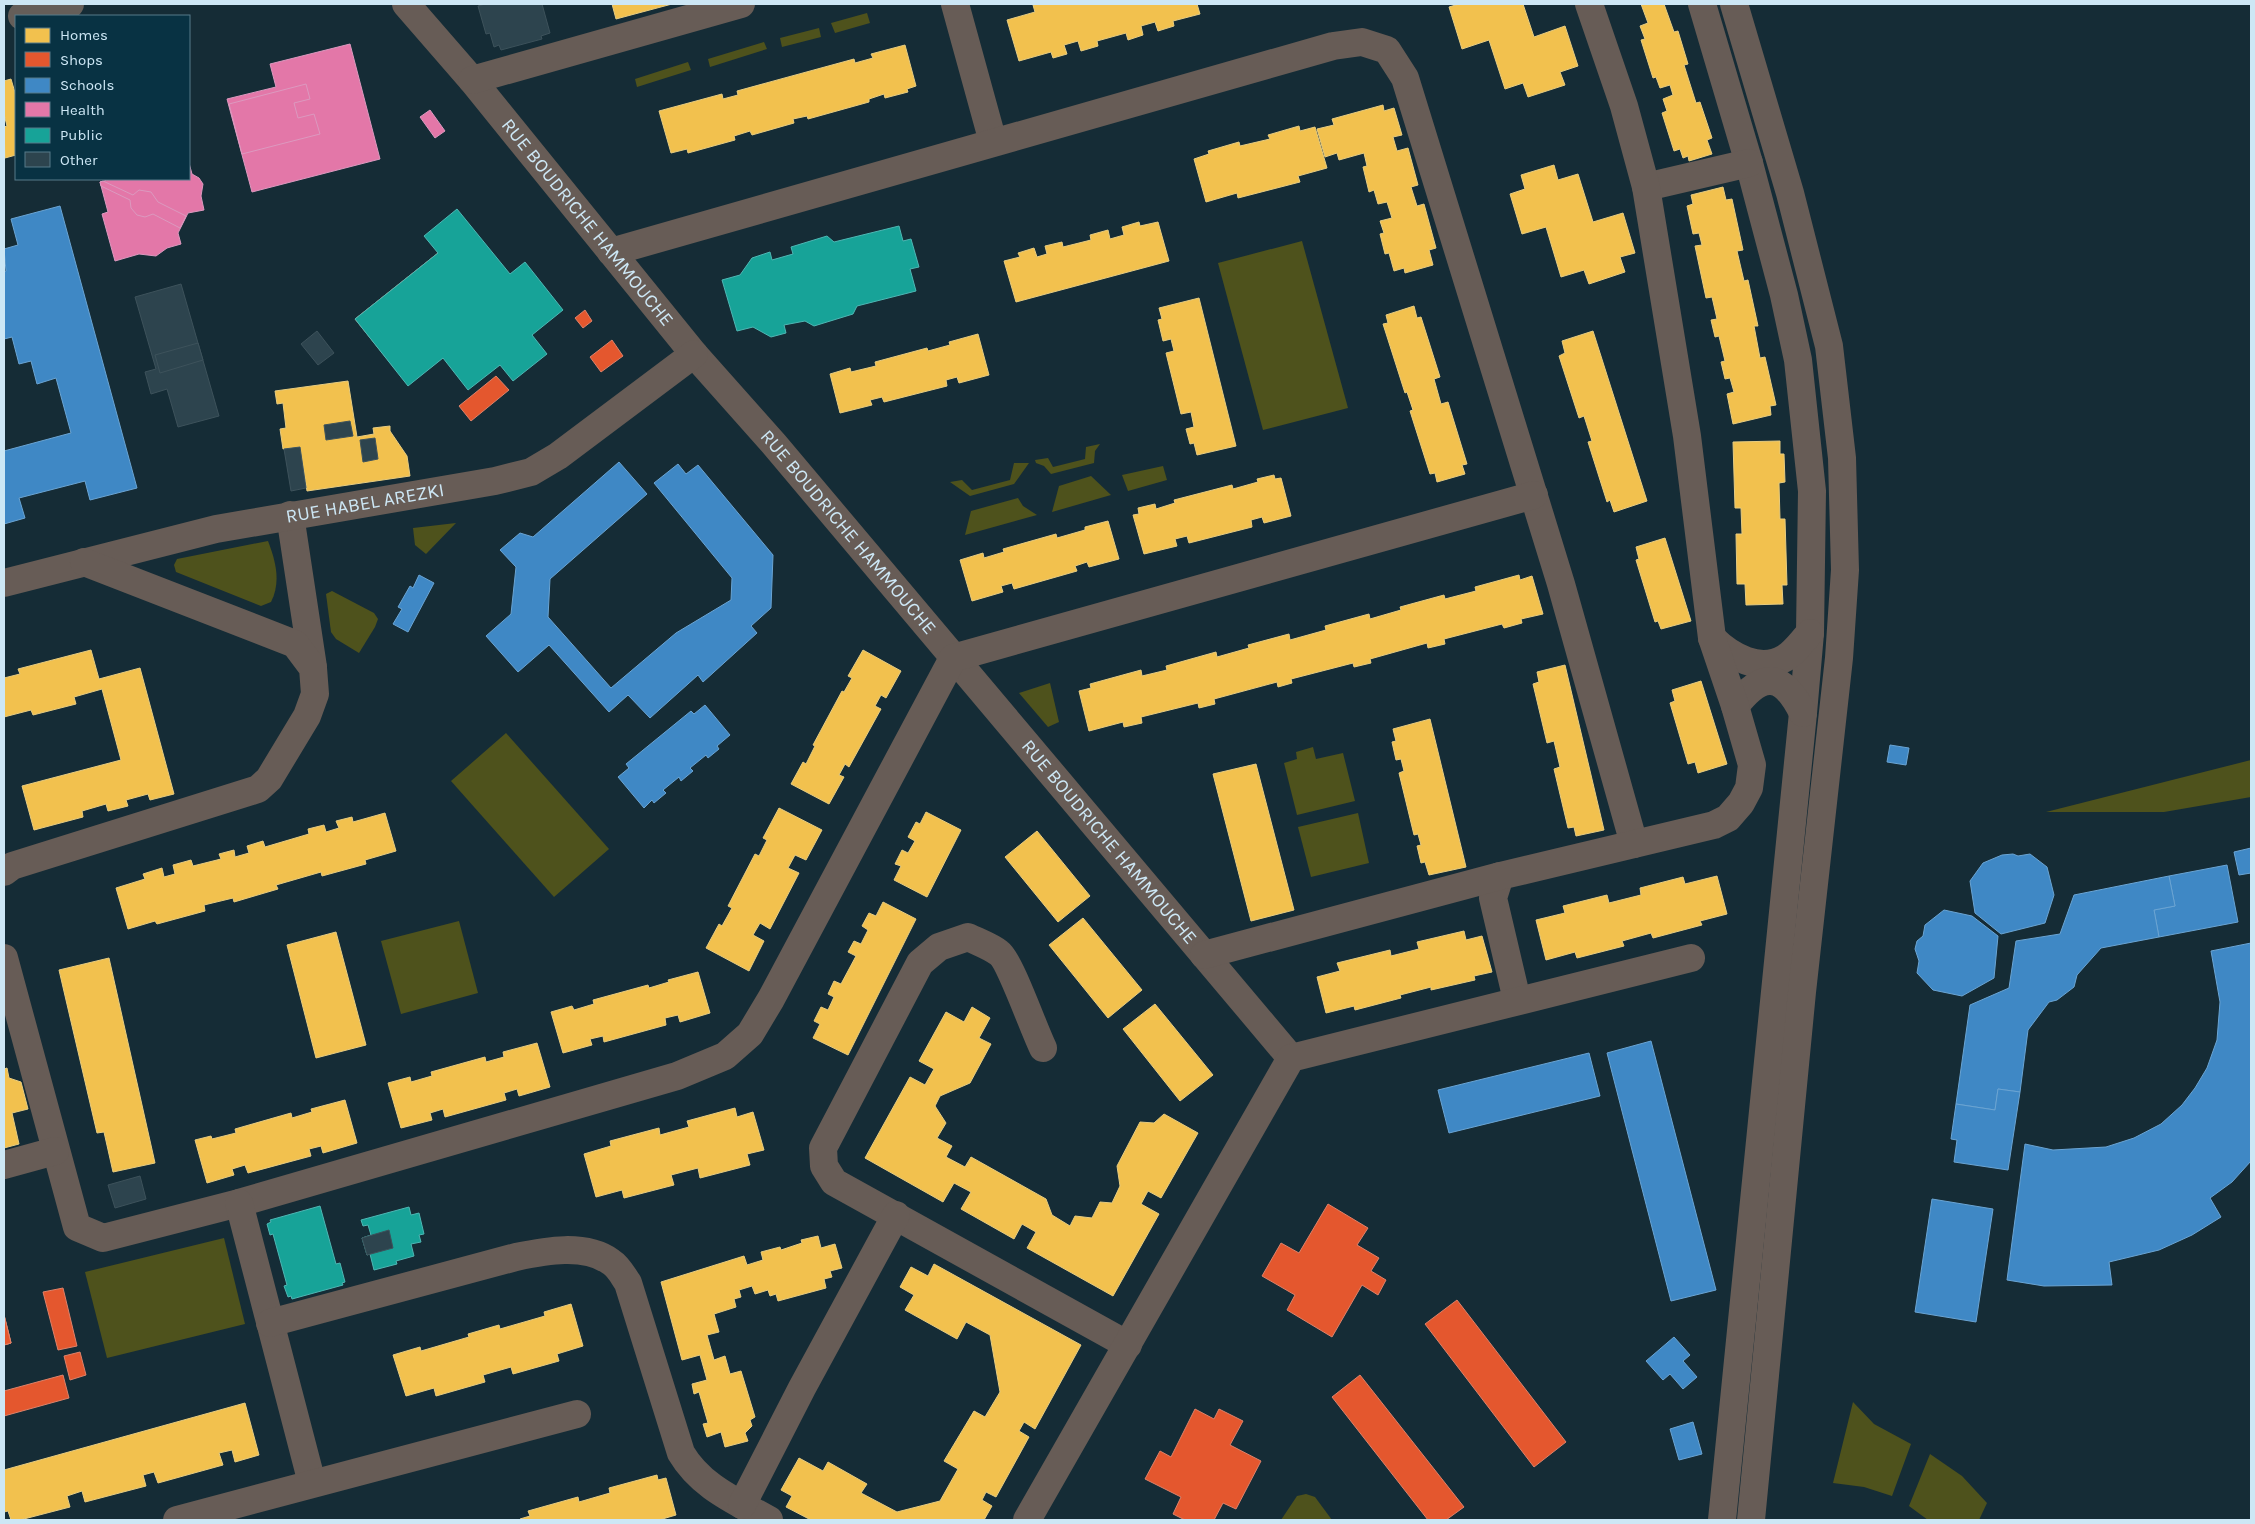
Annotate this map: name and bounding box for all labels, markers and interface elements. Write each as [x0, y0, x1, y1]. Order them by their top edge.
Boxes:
legend [15, 15, 190, 180]
text: Homes [60, 26, 108, 44]
text: Shops [60, 51, 103, 69]
text: Schools [60, 76, 114, 94]
text: Health [60, 101, 105, 119]
street label: RUE BOUDRICHE HAMMOUCHE [497, 114, 678, 331]
text: Public [60, 126, 103, 144]
text: Other [60, 151, 98, 169]
street label: RUE BOUDRICHE HAMMOUCHE [756, 426, 941, 639]
street label: RUE HABEL AREZKI [284, 479, 446, 528]
street label: RUE BOUDRICHE HAMMOUCHE [1017, 735, 1201, 949]

